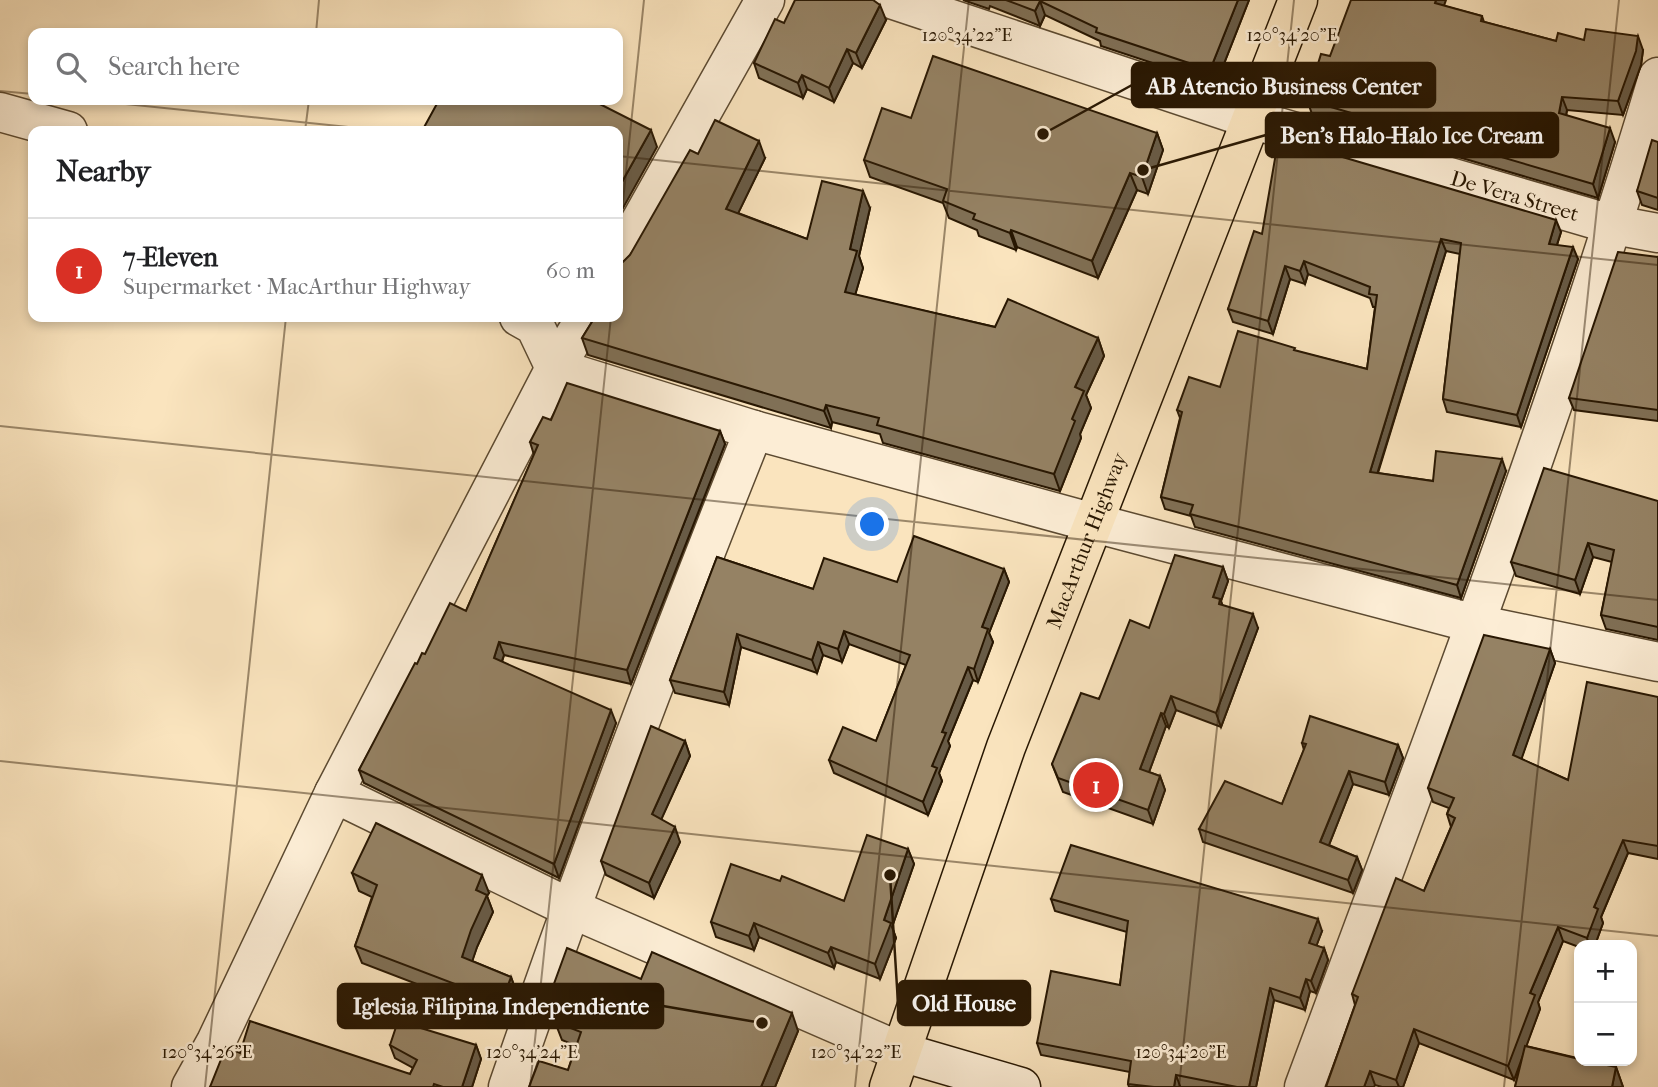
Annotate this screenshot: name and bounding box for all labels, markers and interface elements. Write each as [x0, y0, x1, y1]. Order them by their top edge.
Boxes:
text: 120°34'22"E [922, 25, 1012, 46]
text: 120°34'20"E [1246, 25, 1338, 46]
search box [28, 28, 623, 105]
icon: search [52, 48, 90, 86]
text: Search here [108, 51, 240, 82]
callout: AB Atencio Business Center [1132, 63, 1435, 107]
text: AB Atencio Business Center [1145, 73, 1423, 100]
callout: Ben's Halo-Halo Ice Cream [1266, 113, 1558, 157]
text: Ben's Halo-Halo Ice Cream [1280, 122, 1545, 149]
text: Nearby [56, 154, 151, 189]
street label: De Vera Street [1448, 166, 1582, 226]
text: 7-Eleven [123, 242, 218, 273]
text: 1 [75, 257, 83, 284]
text: 60 m [546, 257, 595, 284]
text: Supermarket · MacArthur Highway [123, 273, 471, 300]
street label: MacArthur Highway [1041, 449, 1132, 632]
your location [855, 507, 889, 541]
pin: 1 [1073, 759, 1119, 811]
map controls [1574, 940, 1637, 1066]
button: + [1574, 940, 1637, 1003]
callout: Old House [898, 981, 1030, 1025]
callout: Iglesia Filipina Independiente [338, 984, 663, 1028]
text: Old House [912, 990, 1017, 1017]
text: Iglesia Filipina Independiente [353, 993, 650, 1020]
button: − [1574, 1003, 1637, 1066]
text: 120°34'26"E [161, 1042, 253, 1063]
text: 120°34'24"E [486, 1042, 578, 1063]
text: 120°34'22"E [811, 1042, 901, 1063]
text: 120°34'20"E [1135, 1042, 1227, 1063]

